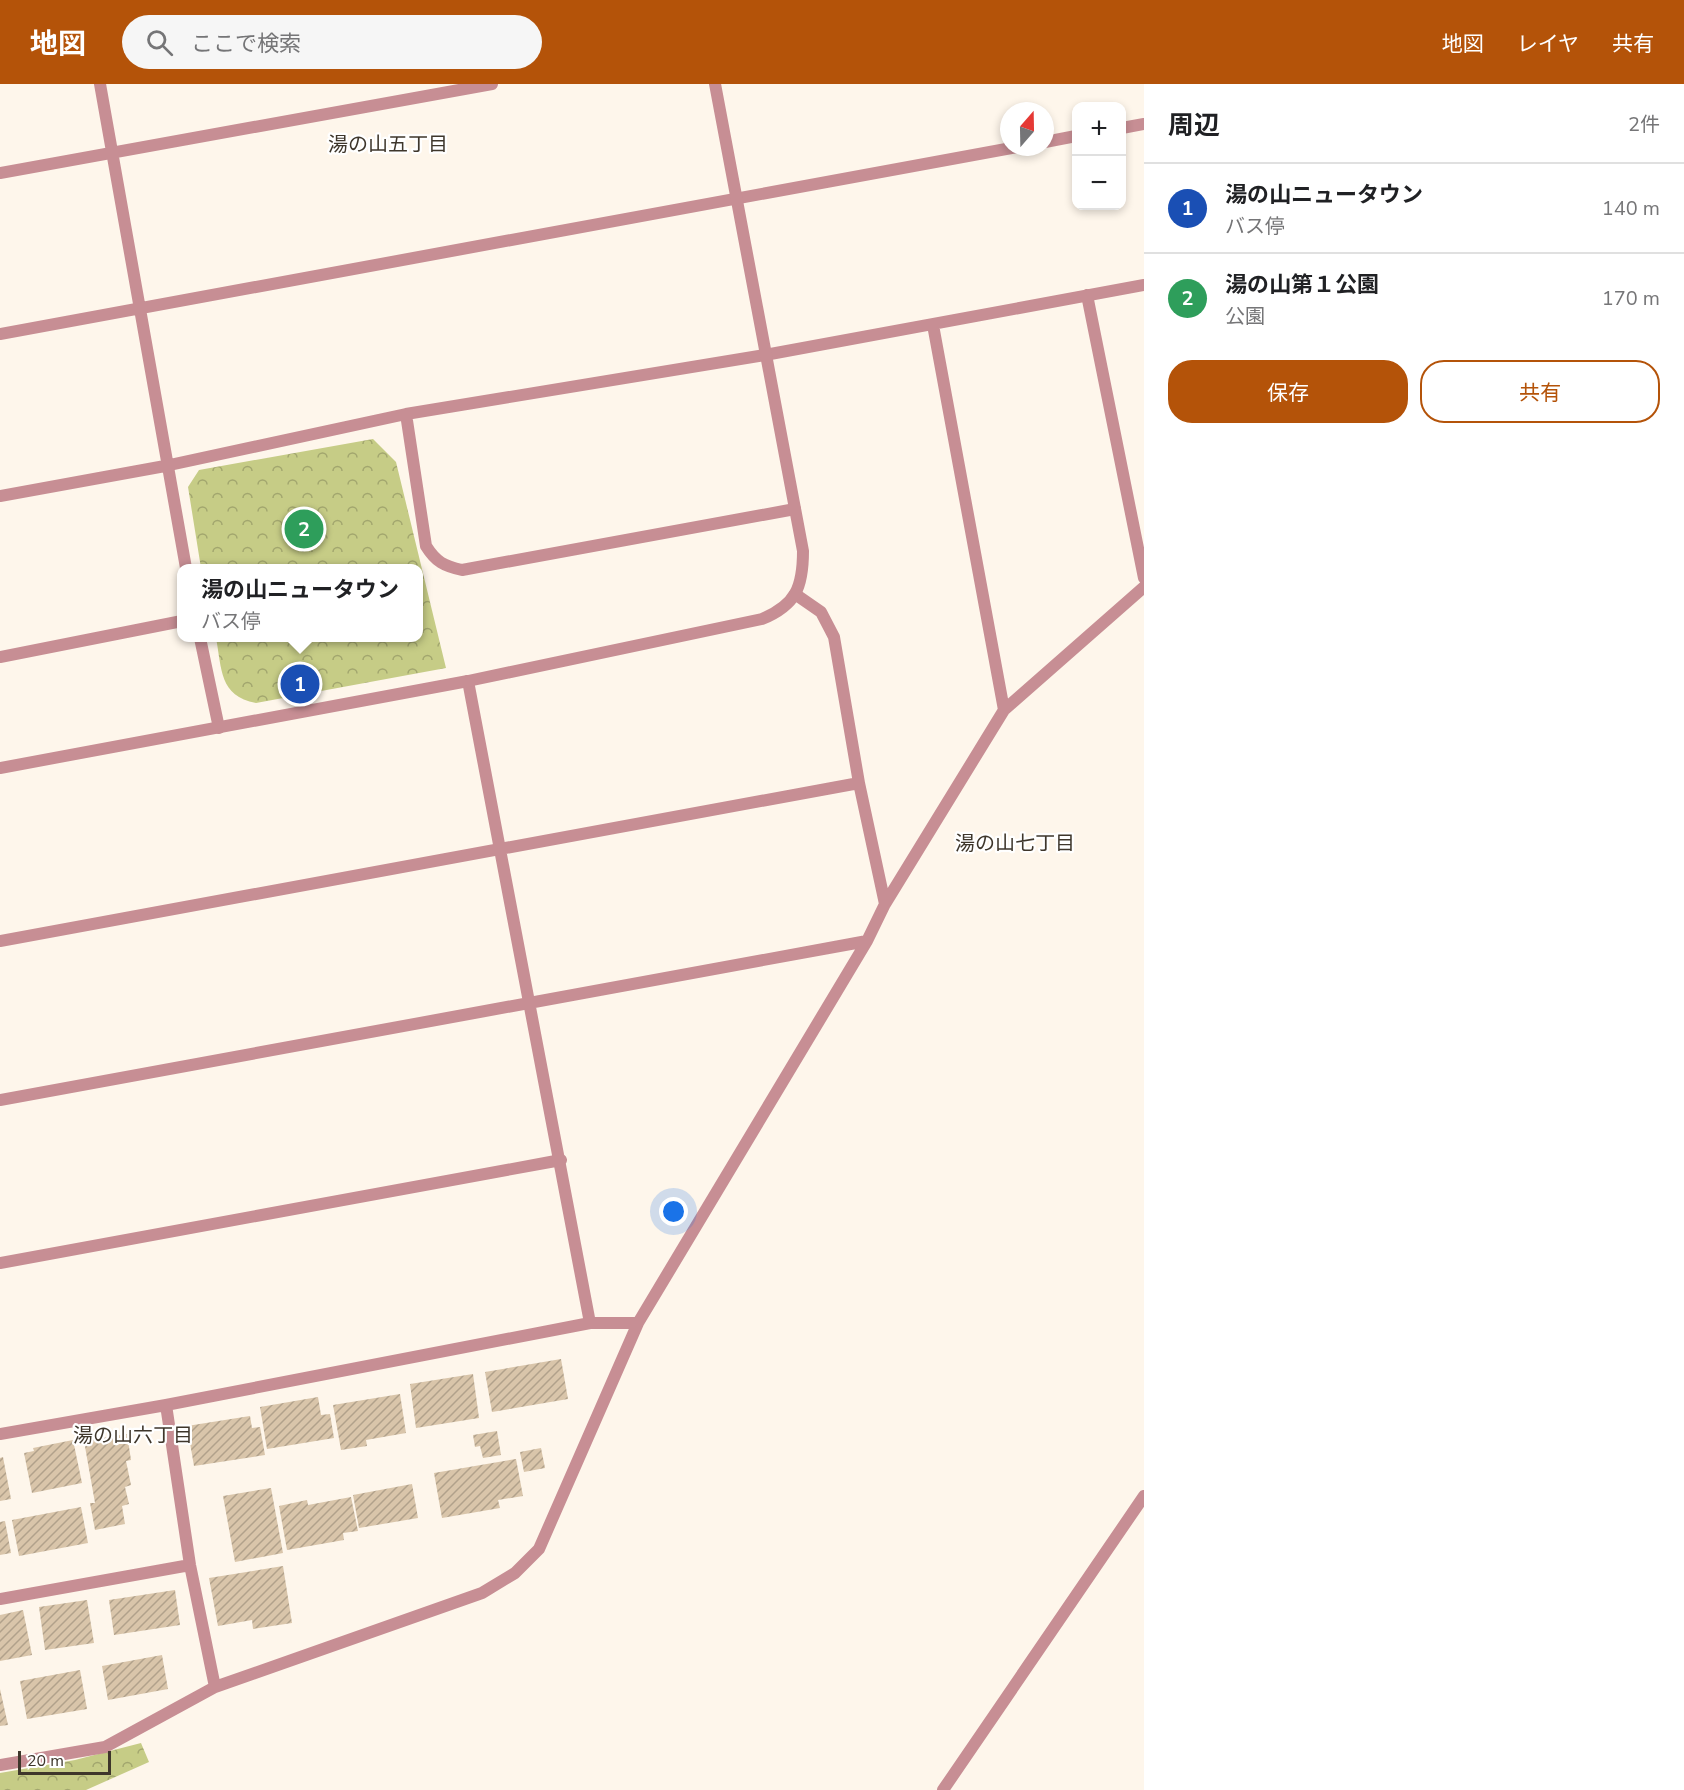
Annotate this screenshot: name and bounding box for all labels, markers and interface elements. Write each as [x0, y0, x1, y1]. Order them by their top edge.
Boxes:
search box [122, 15, 542, 69]
text: 地図 [30, 25, 86, 63]
icon: search [143, 26, 176, 59]
text: ここで検索 [191, 29, 301, 59]
text: 地図 [1442, 30, 1484, 58]
text: レイヤ [1517, 30, 1579, 58]
text: 共有 [1612, 30, 1654, 58]
north arrow [1000, 102, 1054, 156]
map controls [1072, 102, 1126, 210]
button: + [1072, 102, 1126, 156]
text: 周辺 [1168, 108, 1220, 143]
text: 2件 [1628, 111, 1660, 138]
district label: 湯の山五丁目 [328, 131, 448, 158]
button: − [1072, 156, 1126, 210]
text: 湯の山ニュータウン [1225, 180, 1423, 210]
text: 1 [1182, 195, 1194, 222]
text: 140 m [1602, 195, 1660, 222]
text: バス停 [1225, 213, 1285, 240]
text: 湯の山第１公園 [1225, 270, 1379, 300]
text: 2 [1182, 285, 1194, 312]
text: 170 m [1602, 285, 1660, 312]
text: 公園 [1225, 303, 1265, 330]
button: 保存 [1168, 360, 1408, 423]
button: 共有 [1420, 360, 1660, 423]
pin: 2 [284, 506, 324, 552]
popup [177, 564, 423, 642]
text: 湯の山ニュータウン [201, 575, 399, 605]
text: バス停 [201, 608, 261, 635]
pin: 1 [280, 662, 320, 706]
district label: 湯の山七丁目 [955, 830, 1075, 857]
your location [659, 1197, 688, 1226]
district label: 湯の山六丁目 [73, 1422, 193, 1449]
scale bar [18, 1748, 111, 1776]
text: 20 m [27, 1750, 64, 1772]

